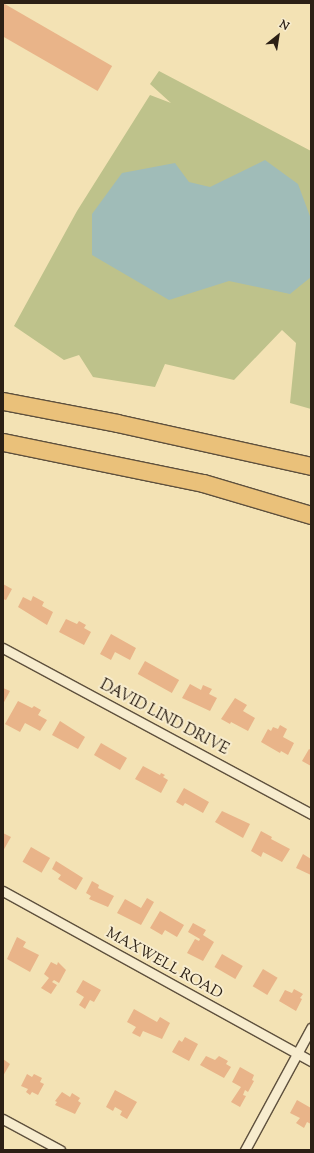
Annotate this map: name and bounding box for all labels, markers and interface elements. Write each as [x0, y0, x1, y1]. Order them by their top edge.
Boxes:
north arrow [258, 16, 298, 56]
text: N [276, 16, 292, 35]
street label: DAVID LIND DRIVE [97, 676, 231, 760]
street label: MAXWELL ROAD [102, 924, 226, 1004]

